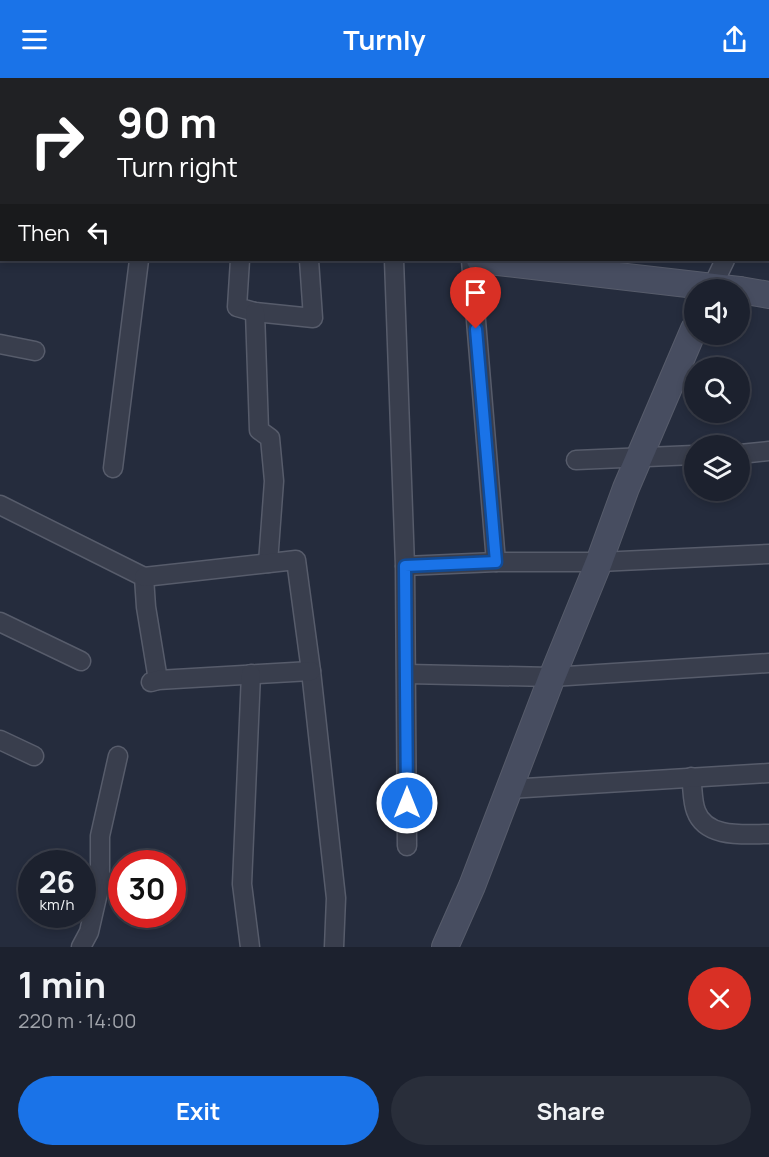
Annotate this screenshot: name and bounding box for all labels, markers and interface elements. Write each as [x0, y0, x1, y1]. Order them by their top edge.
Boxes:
text: Turnly [343, 21, 426, 58]
icon: menu [18, 23, 51, 56]
icon: share [718, 23, 751, 56]
text: 90 m [117, 93, 217, 151]
icon: right [18, 102, 96, 180]
text: Turn right [117, 148, 238, 185]
icon: left [82, 216, 115, 249]
text: Then [18, 218, 70, 248]
pin [450, 267, 501, 329]
icon: arrive [459, 276, 492, 309]
map controls [684, 279, 750, 501]
button: sound [684, 279, 750, 345]
button: search [684, 357, 750, 423]
button: layers [684, 435, 750, 501]
position arrow [375, 771, 439, 835]
speed limit sign: 30 [108, 850, 186, 928]
text: 26 [39, 861, 75, 902]
text: km/h [40, 894, 74, 915]
text: 1 min [18, 960, 106, 1009]
button: close [688, 967, 751, 1030]
text: 220 m · 14:00 [18, 1007, 136, 1034]
button: Exit [18, 1076, 379, 1145]
button: Share [391, 1076, 751, 1145]

